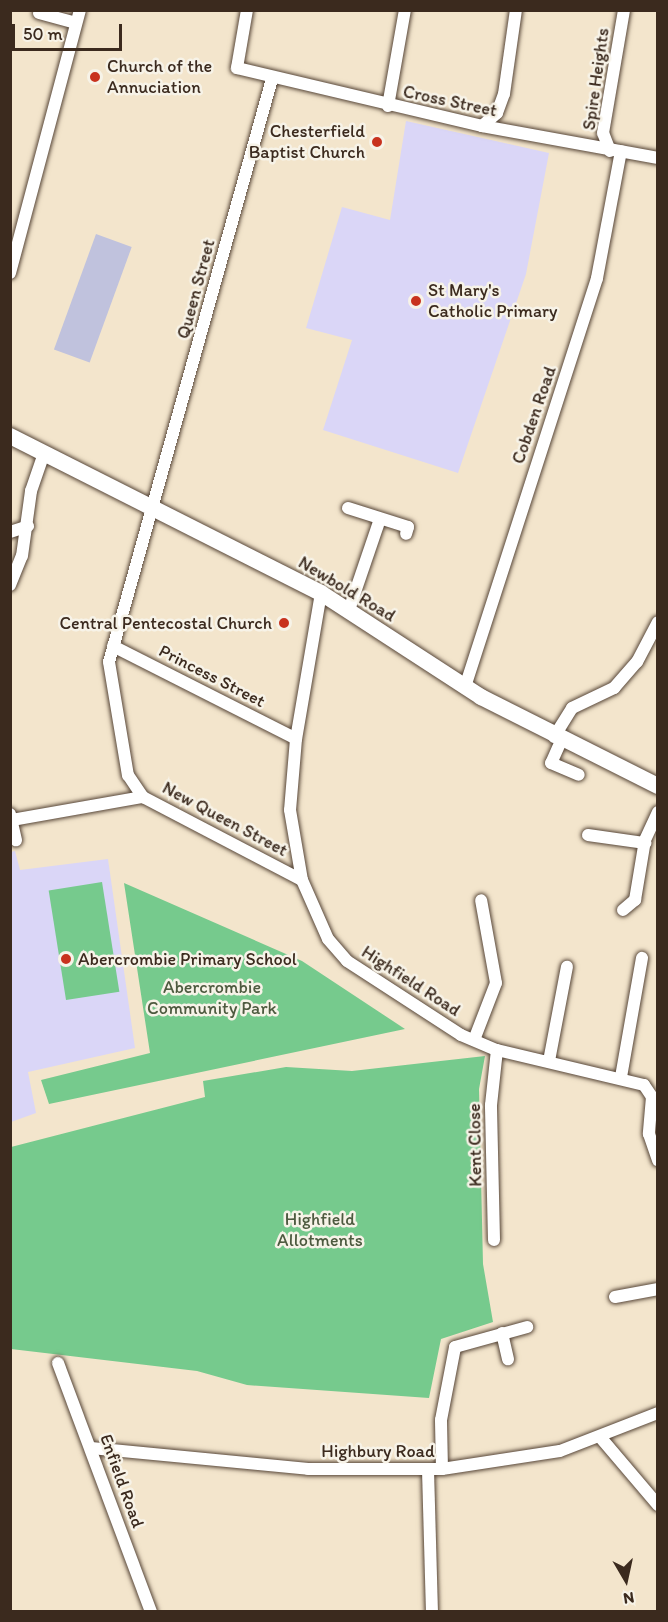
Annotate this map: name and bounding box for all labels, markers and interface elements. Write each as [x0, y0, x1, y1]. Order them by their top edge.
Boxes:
scale bar [15, 12, 124, 50]
text: 50 m [23, 23, 63, 45]
street label: Spire Heights [578, 27, 614, 131]
place label: Church of the Annuciation [107, 56, 212, 98]
marker: Church of the Annuciation [88, 70, 102, 84]
street label: Cross Street [401, 81, 499, 121]
place label: Chesterfield Baptist Church [248, 121, 365, 164]
marker: Chesterfield Baptist Church [370, 135, 384, 149]
street label: Queen Street [172, 237, 220, 341]
place label: St Mary's Catholic Primary [428, 280, 557, 322]
marker: St Mary's Catholic Primary [409, 294, 423, 308]
street label: Cobden Road [507, 364, 561, 466]
street label: Newbold Road [295, 552, 399, 626]
place label: Central Pentecostal Church [59, 612, 272, 634]
marker: Central Pentecostal Church [277, 616, 291, 630]
street label: Princess Street [155, 640, 269, 712]
street label: New Queen Street [159, 777, 291, 861]
street label: Highfield Road [358, 941, 464, 1021]
place label: Abercrombie Primary School [78, 948, 296, 970]
marker: Abercrombie Primary School [59, 952, 73, 966]
park label: Abercrombie Community Park [147, 977, 277, 1020]
street label: Kent Close [463, 1103, 487, 1187]
park label: Highfield Allotments [277, 1209, 363, 1252]
street label: Enfield Road [95, 1431, 149, 1531]
street label: Highbury Road [321, 1440, 435, 1462]
north arrow [596, 1550, 656, 1610]
text: N [622, 1588, 636, 1609]

